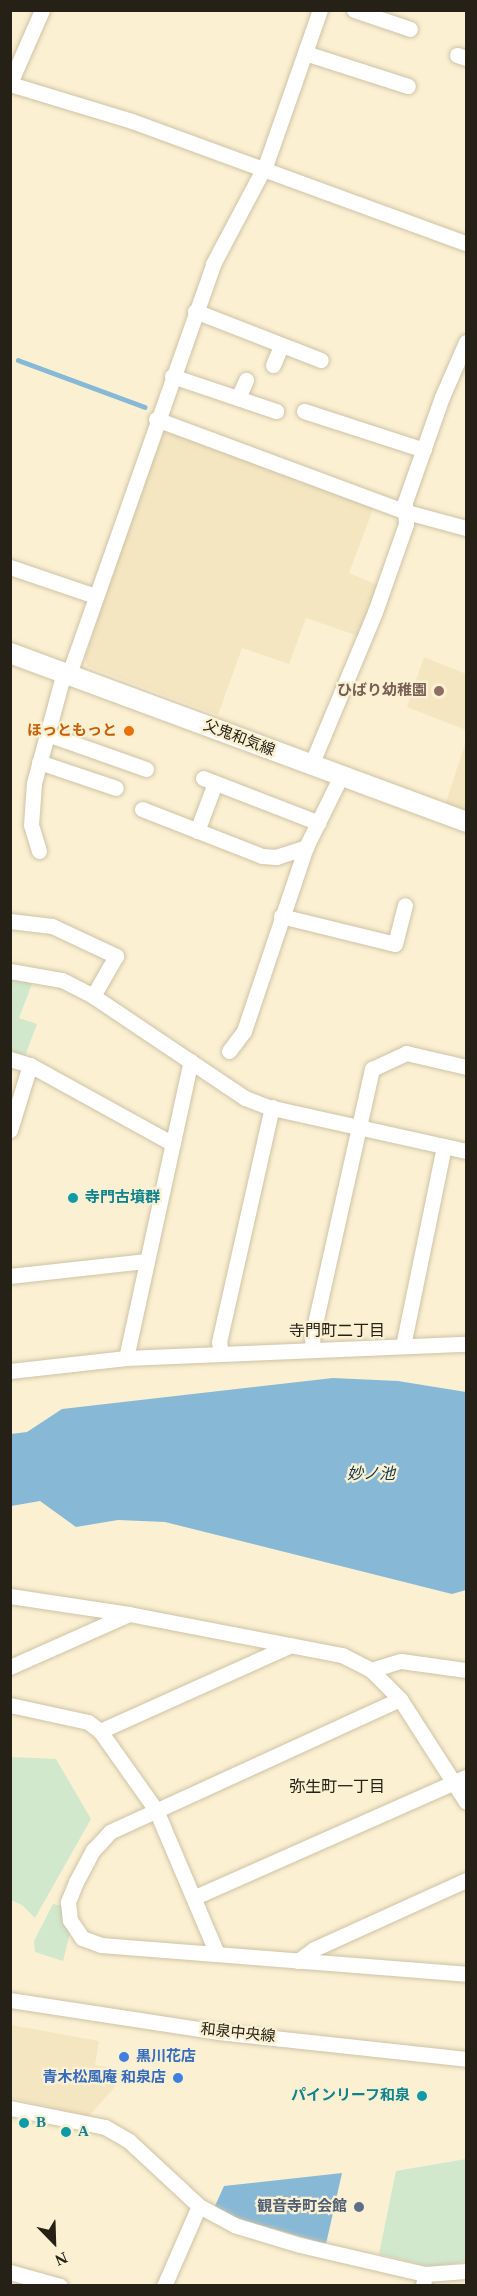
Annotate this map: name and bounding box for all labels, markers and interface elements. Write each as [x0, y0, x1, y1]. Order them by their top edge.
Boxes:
place label: ひばり幼稚園 [337, 682, 427, 700]
marker: ひばり幼稚園 [432, 684, 446, 698]
street label: 父鬼和気線 [201, 716, 277, 760]
place label: ほっともっと [27, 722, 117, 740]
marker: ほっともっと [122, 724, 136, 738]
place label: 寺門古墳群 [85, 1189, 160, 1207]
marker: 寺門古墳群 [66, 1191, 80, 1205]
district label: 寺門町二丁目 [289, 1321, 385, 1341]
water label: 妙ノ池 [347, 1464, 395, 1484]
district label: 弥生町一丁目 [289, 1777, 385, 1797]
street label: 和泉中央線 [200, 2020, 276, 2046]
place label: 黒川花店 [136, 2048, 196, 2066]
marker: 黒川花店 [117, 2050, 131, 2064]
place label: 青木松風庵 和泉店 [42, 2069, 166, 2087]
marker: 青木松風庵 和泉店 [171, 2071, 185, 2085]
place label: パインリーフ和泉 [290, 2087, 410, 2105]
marker: パインリーフ和泉 [415, 2089, 429, 2103]
place label: B [36, 2114, 46, 2132]
marker: B [17, 2116, 31, 2130]
place label: A [78, 2123, 89, 2141]
marker: A [59, 2125, 73, 2139]
place label: 観音寺町会館 [257, 2198, 347, 2216]
marker: 観音寺町会館 [352, 2200, 366, 2214]
north arrow [24, 2212, 84, 2272]
text: N [53, 2249, 70, 2269]

